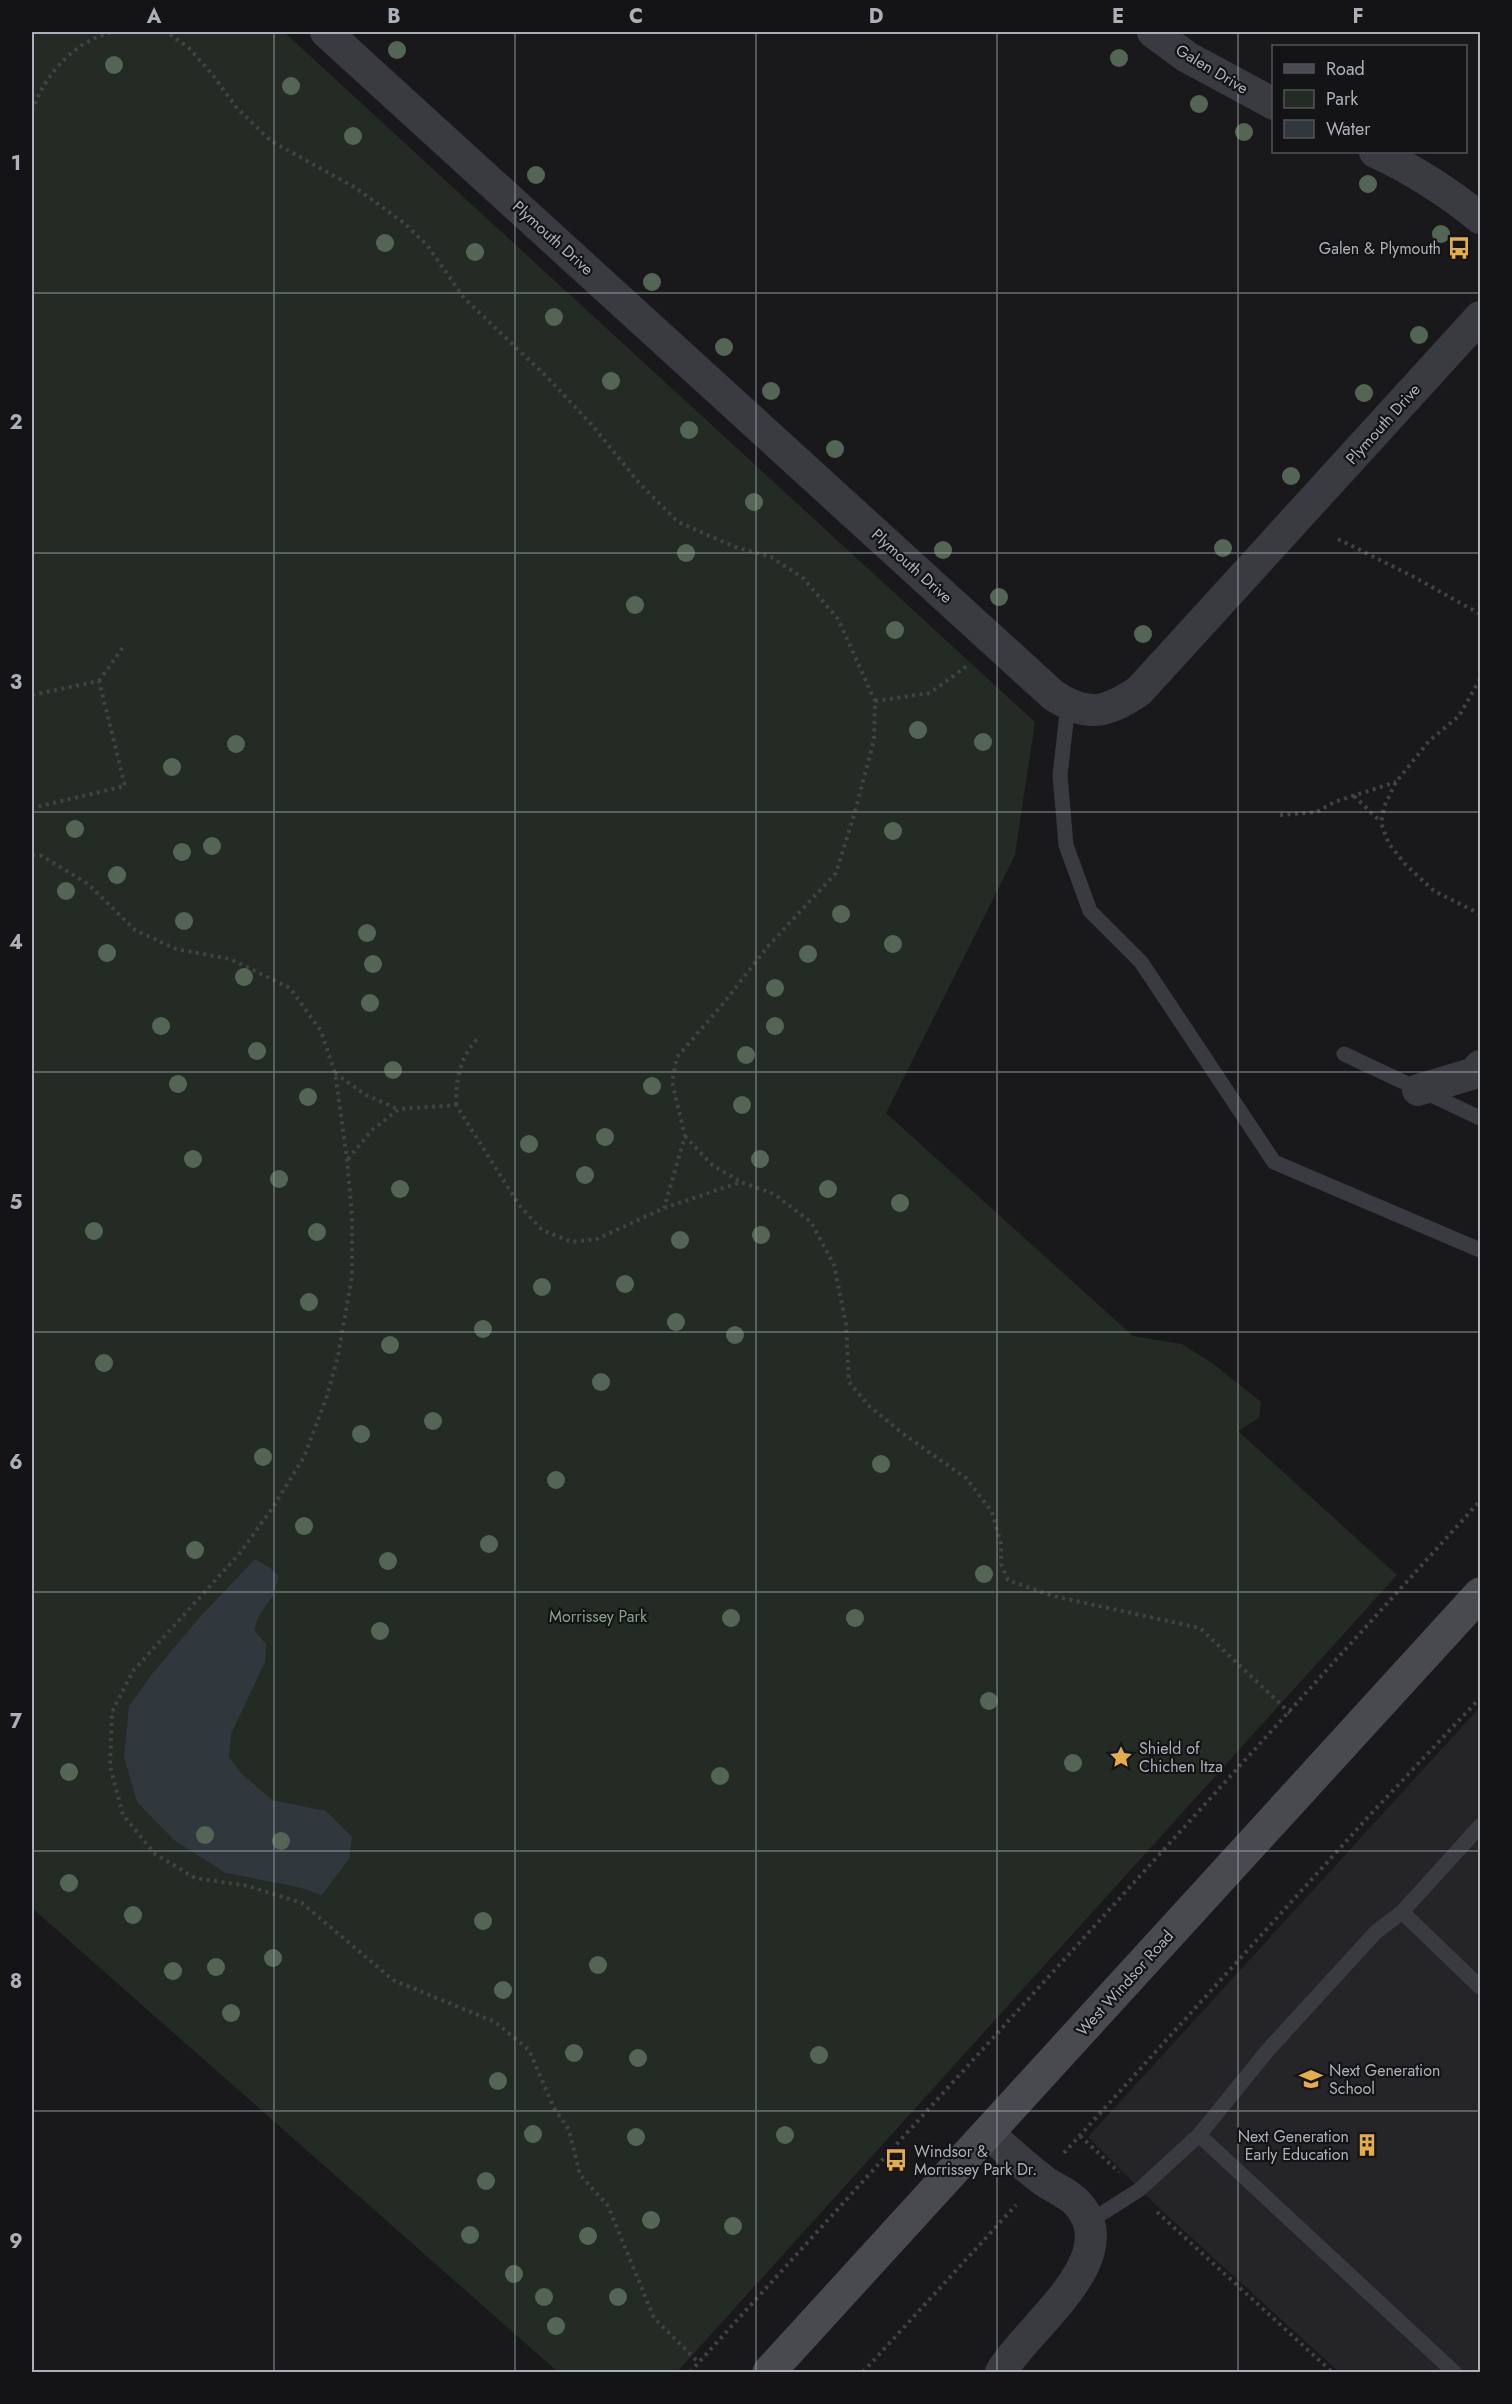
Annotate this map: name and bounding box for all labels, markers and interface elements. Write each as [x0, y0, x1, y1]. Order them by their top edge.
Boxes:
text: A [146, 2, 162, 31]
text: B [387, 2, 401, 31]
text: C [629, 2, 643, 31]
text: D [869, 2, 883, 31]
text: E [1112, 2, 1124, 31]
text: F [1352, 2, 1364, 31]
street label: Galen Drive [1171, 38, 1253, 100]
legend [1272, 45, 1467, 153]
text: Road [1326, 56, 1365, 82]
text: Park [1326, 86, 1358, 112]
text: Water [1326, 116, 1371, 142]
text: 1 [11, 149, 21, 178]
street label: Plymouth Drive [508, 195, 598, 281]
bus stop icon: Galen & Plymouth [1446, 235, 1472, 261]
place label: Galen & Plymouth [1319, 237, 1441, 260]
street label: Plymouth Drive [1340, 379, 1426, 469]
text: 2 [9, 408, 23, 437]
street label: Plymouth Drive [867, 523, 957, 609]
text: 3 [10, 668, 22, 697]
text: 4 [9, 928, 23, 957]
text: 5 [10, 1188, 23, 1217]
text: 6 [9, 1448, 23, 1477]
park label: Morrissey Park [549, 1605, 648, 1628]
text: 7 [10, 1707, 23, 1736]
place label: Shield of Chichen Itza [1139, 1737, 1223, 1778]
place icon: Shield of Chichen Itza [1108, 1744, 1134, 1770]
street label: West Windsor Road [1071, 1925, 1179, 2041]
text: 8 [10, 1967, 22, 1996]
place label: Next Generation School [1329, 2059, 1440, 2100]
school or university icon: Next Generation School [1298, 2066, 1324, 2092]
place label: Next Generation Early Education [1238, 2125, 1349, 2166]
building icon: Next Generation Early Education [1354, 2132, 1380, 2158]
place label: Windsor & Morrissey Park Dr. [914, 2140, 1037, 2181]
bus stop icon: Windsor & Morrissey Park Dr. [883, 2147, 909, 2173]
text: 9 [9, 2227, 23, 2256]

